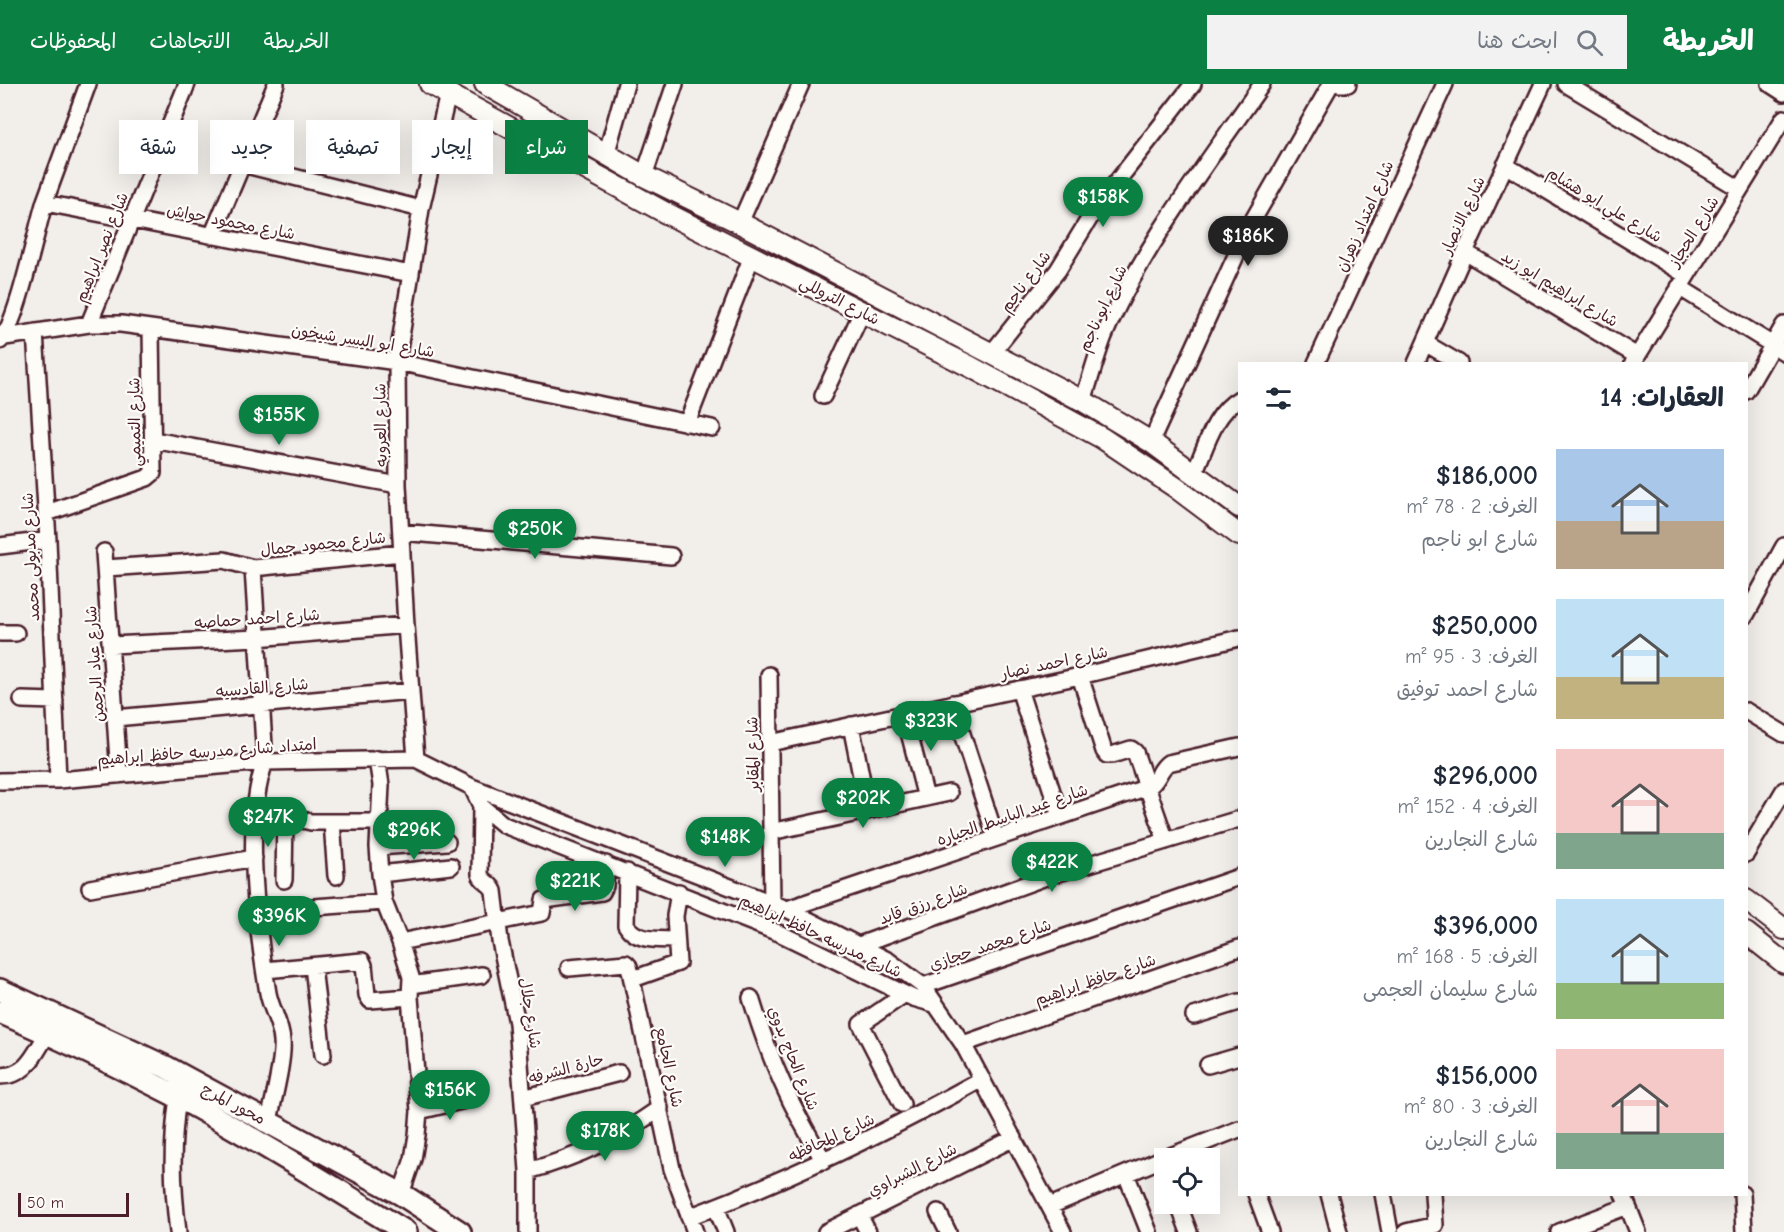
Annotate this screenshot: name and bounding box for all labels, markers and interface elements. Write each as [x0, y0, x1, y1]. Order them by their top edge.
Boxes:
search box [1207, 15, 1627, 69]
text: الخريطة [1663, 25, 1754, 57]
icon: search [1573, 26, 1606, 59]
text: ابحث هنا [1477, 28, 1558, 54]
text: المحفوظات [30, 29, 116, 53]
text: الاتجاهات [149, 29, 231, 53]
text: الخريطة [264, 29, 329, 53]
chip: شقة [119, 120, 198, 174]
chip: جديد [210, 120, 294, 174]
chip: تصفية [306, 120, 400, 174]
chip: إيجار [412, 120, 493, 174]
chip: شراء [505, 120, 588, 174]
street label: شارع امتداد زهران [1332, 158, 1399, 276]
street label: شارع علي ابو هشام [1541, 163, 1665, 251]
street label: شارع الانصار [1436, 174, 1491, 260]
pin: $158K [1061, 177, 1145, 228]
text: $158K [1077, 185, 1129, 208]
street label: شارع نصر ابراهيم [72, 190, 135, 306]
street label: شارع الحجاز [1664, 193, 1724, 273]
street label: شارع محمود حواش [165, 201, 296, 245]
pin: $186K [1206, 216, 1290, 267]
text: $186K [1222, 224, 1274, 247]
street label: شارع ناجم [997, 247, 1057, 318]
street label: شارع ابراهيم ابو زيد [1496, 247, 1621, 333]
street label: شارع ابو ناجم [1075, 262, 1133, 356]
street label: شارع التروللي [794, 273, 882, 333]
street label: شارع ابو اليسر شيخون [290, 321, 436, 363]
street label: شارع التميمي [125, 377, 150, 467]
icon: filters [1262, 382, 1295, 415]
street label: شارع العروبه [371, 383, 393, 467]
text: العقارات: 14 [1600, 383, 1724, 413]
pin: $155K [237, 395, 321, 446]
text: $155K [253, 403, 305, 426]
text: $186,000 [1436, 461, 1538, 491]
icon: home [1604, 473, 1676, 545]
street label: شارع مدبولى محمد [19, 492, 45, 622]
text: الغرف: 2 · 78 m² [1406, 495, 1538, 518]
pin: $250K [493, 509, 577, 560]
text: $250K [507, 517, 563, 540]
street label: شارع محمود جمال [260, 528, 387, 562]
text: شارع ابو ناجم [1421, 528, 1538, 551]
street label: شارع عباد الرحمن [82, 605, 110, 723]
street label: شارع احمد حماصه [194, 606, 321, 634]
text: $250,000 [1431, 611, 1538, 641]
icon: home [1604, 623, 1676, 695]
street label: شارع احمد نصار [997, 643, 1110, 685]
text: الغرف: 3 · 95 m² [1405, 645, 1538, 668]
street label: شارع القادسيه [215, 675, 309, 703]
text: شارع احمد توفيق [1396, 678, 1538, 701]
pin: $323K [889, 701, 973, 752]
text: $323K [905, 709, 957, 732]
street label: شارع المقابر [743, 716, 765, 794]
street label: امتداد شارع مدرسه حافظ ابراهيم [97, 735, 317, 772]
text: $296,000 [1433, 761, 1538, 791]
icon: home [1604, 773, 1676, 845]
pin: $202K [821, 778, 905, 829]
street label: شارع عبد الباسط الجياره [935, 781, 1091, 851]
text: $202K [836, 786, 890, 809]
text: الغرف: 4 · 152 m² [1398, 795, 1538, 818]
pin: $247K [226, 797, 310, 848]
text: $247K [242, 805, 294, 828]
pin: $296K [372, 810, 456, 861]
pin: $148K [683, 817, 767, 868]
text: $296K [387, 818, 441, 841]
text: $148K [700, 825, 750, 848]
text: شارع النجارين [1425, 828, 1538, 851]
pin: $422K [1010, 842, 1094, 893]
text: $422K [1026, 850, 1078, 873]
pin: $221K [533, 861, 617, 912]
text: $221K [549, 869, 601, 892]
street label: شارع رزق قايد [877, 880, 971, 930]
street label: شارع مدرسه حافظ ابراهيم [736, 890, 904, 984]
pin: $396K [237, 896, 321, 947]
text: $396K [252, 904, 306, 927]
text: $396,000 [1433, 911, 1538, 941]
street label: شارع محمد حجازي [927, 916, 1054, 976]
icon: home [1604, 923, 1676, 995]
text: الغرف: 5 · 168 m² [1397, 945, 1538, 968]
street label: شارع حافظ ابراهيم [1032, 951, 1159, 1012]
street label: شارع جلال [514, 976, 545, 1050]
text: شارع سليمان العجمى [1363, 978, 1538, 1001]
street label: شارع الحاج بدوي [762, 1004, 822, 1114]
street label: شارع الجامع [650, 1025, 686, 1110]
street label: حارة الشرفه [527, 1050, 606, 1088]
text: $156,000 [1435, 1061, 1538, 1091]
pin: $156K [408, 1070, 492, 1121]
icon: home [1604, 1073, 1676, 1145]
text: $156K [424, 1078, 476, 1101]
street label: محور المرج [198, 1080, 268, 1129]
text: الغرف: 3 · 80 m² [1404, 1095, 1538, 1118]
street label: شارع المحافظه [786, 1110, 878, 1168]
pin: $178K [563, 1111, 647, 1162]
text: $178K [580, 1119, 630, 1142]
text: شارع النجارين [1425, 1128, 1538, 1151]
street label: شارع الشبراوي [865, 1140, 961, 1202]
map controls [1154, 1148, 1220, 1214]
button: locate [1154, 1148, 1220, 1214]
scale bar [18, 1190, 129, 1218]
text: 50 m [27, 1194, 64, 1212]

